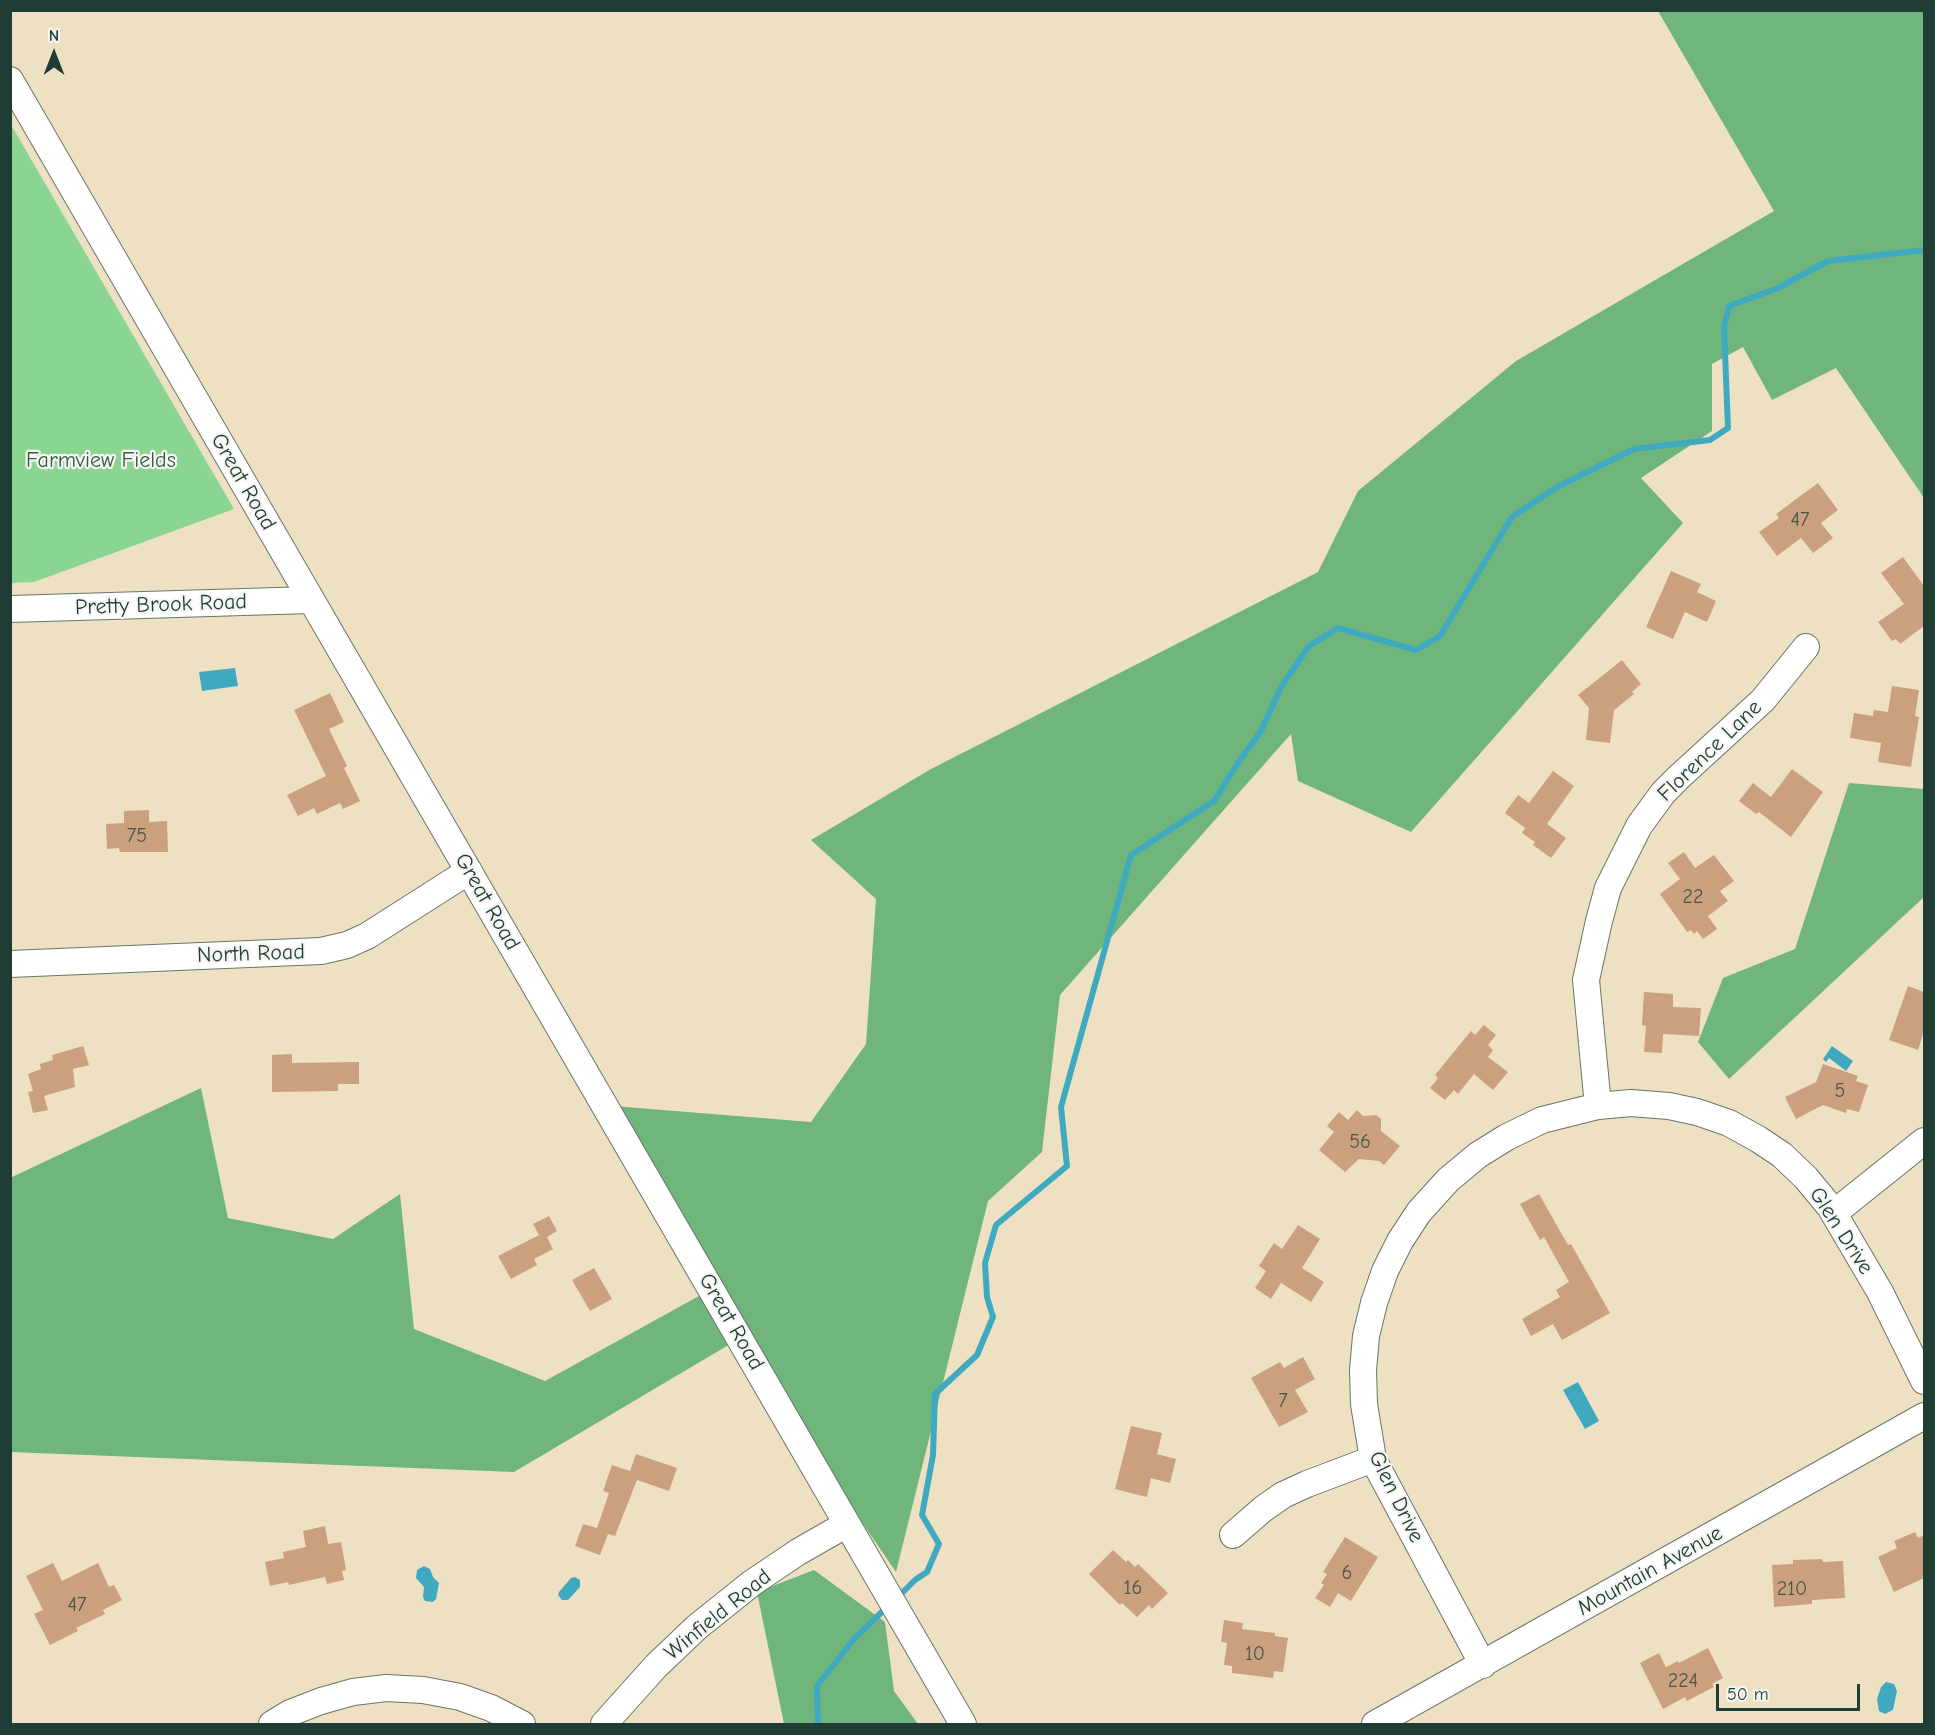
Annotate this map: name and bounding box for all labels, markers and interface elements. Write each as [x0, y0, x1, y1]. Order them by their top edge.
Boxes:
north arrow [24, 24, 84, 84]
text: N [49, 27, 59, 45]
street label: Great Road [205, 429, 281, 535]
park label: Farmview Fields [26, 448, 176, 474]
house number: 47 [1790, 508, 1810, 532]
street label: Pretty Brook Road [74, 589, 248, 621]
street label: Florence Lane [1652, 695, 1768, 807]
house number: 75 [127, 824, 147, 848]
street label: Great Road [449, 849, 525, 955]
house number: 22 [1683, 885, 1703, 909]
street label: North Road [197, 939, 305, 969]
house number: 5 [1835, 1079, 1845, 1103]
house number: 56 [1349, 1130, 1371, 1154]
street label: Glen Drive [1803, 1183, 1879, 1279]
street label: Great Road [693, 1269, 769, 1375]
house number: 7 [1278, 1389, 1288, 1413]
street label: Glen Drive [1363, 1447, 1429, 1547]
street label: Mountain Avenue [1573, 1520, 1727, 1622]
house number: 6 [1342, 1561, 1352, 1585]
street label: Winfield Road [659, 1564, 777, 1666]
house number: 16 [1124, 1576, 1142, 1600]
house number: 210 [1777, 1577, 1807, 1601]
house number: 47 [67, 1593, 87, 1617]
house number: 10 [1245, 1642, 1265, 1666]
house number: 224 [1668, 1669, 1698, 1693]
scale bar [1719, 1672, 1863, 1710]
text: 50 m [1727, 1684, 1769, 1705]

